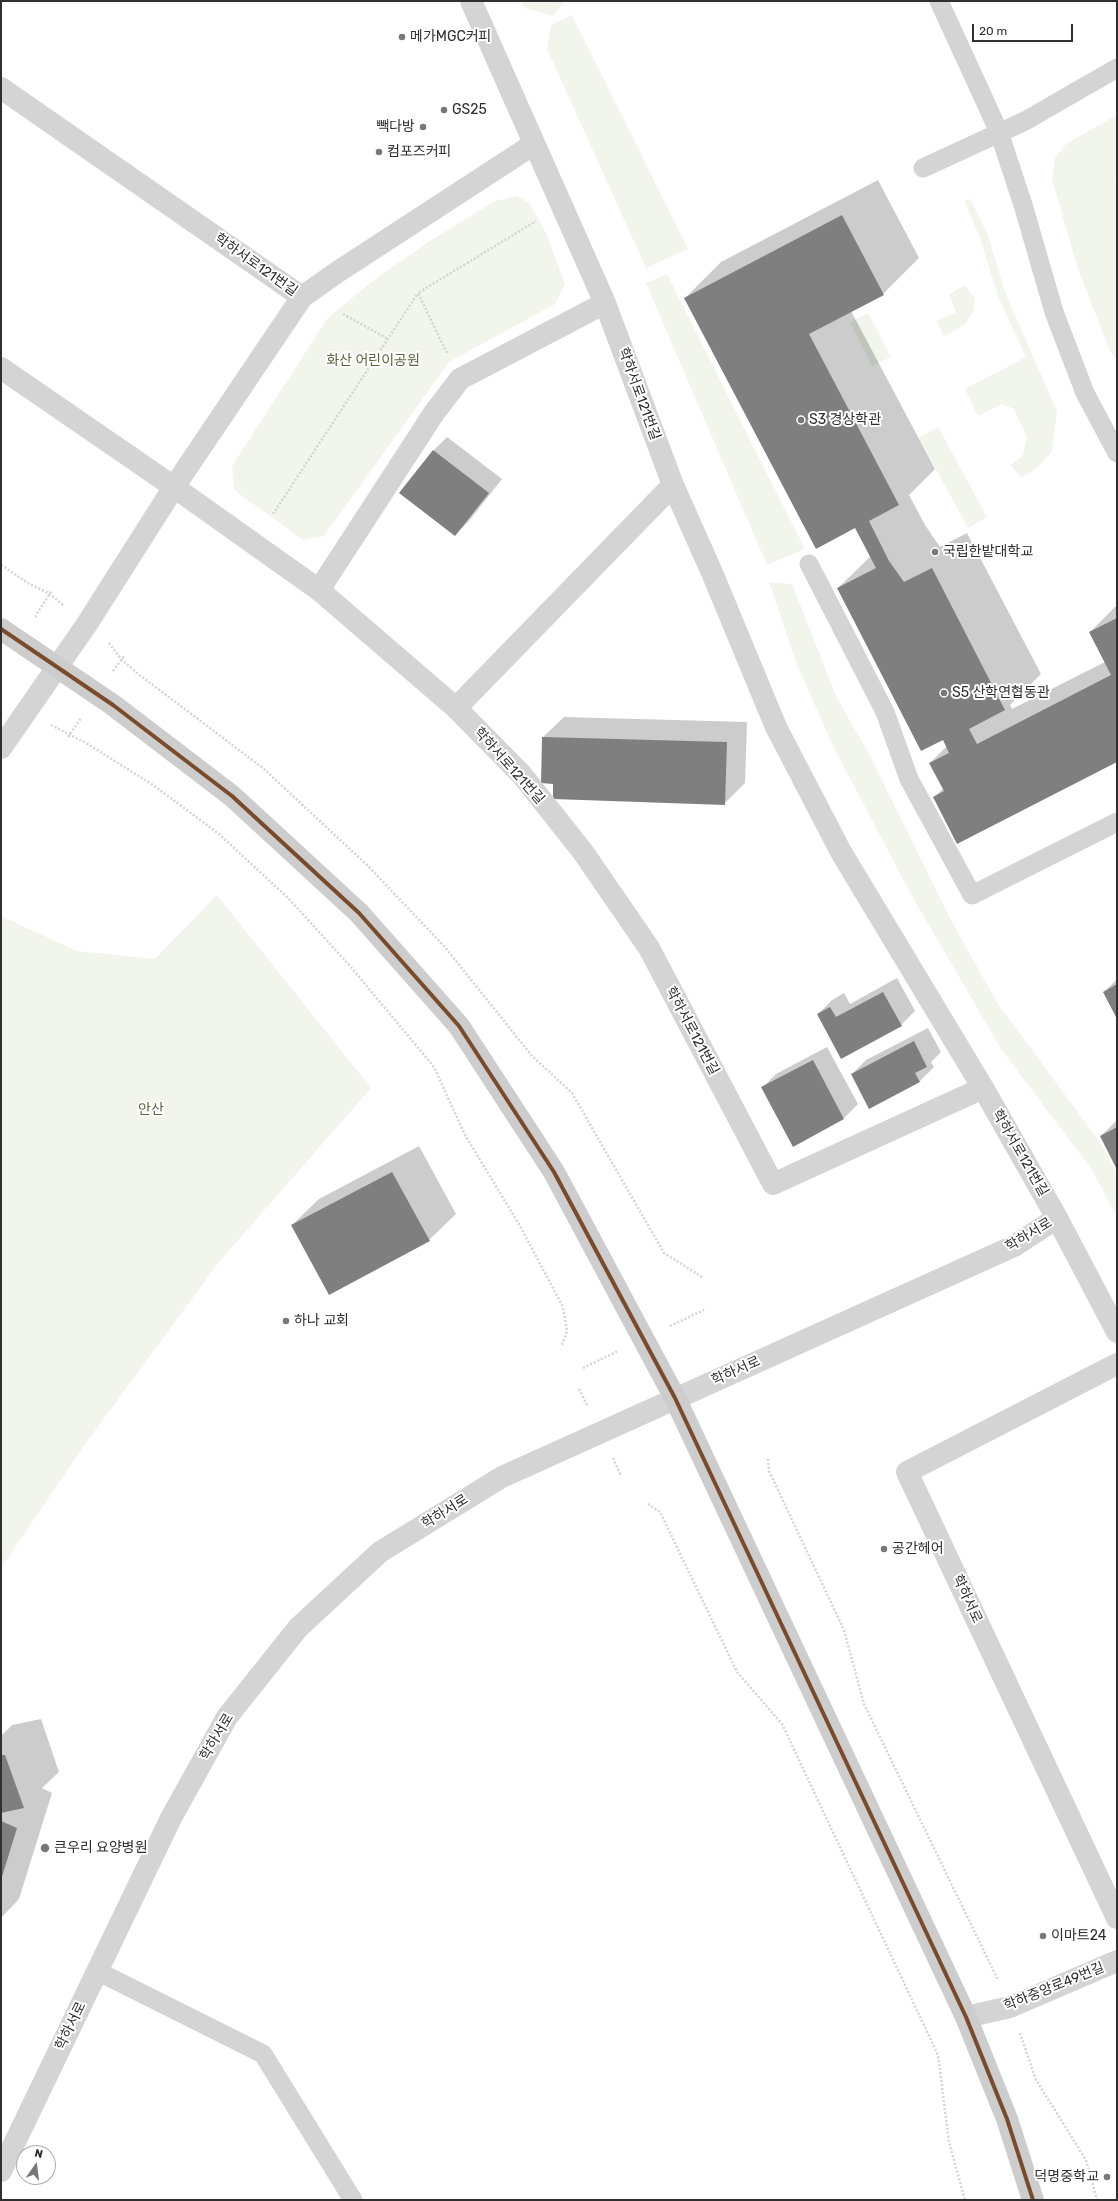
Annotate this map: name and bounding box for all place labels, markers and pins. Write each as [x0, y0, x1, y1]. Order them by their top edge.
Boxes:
place label: 메가MGC커피 [410, 29, 491, 45]
marker: 메가MGC커피 [397, 32, 407, 42]
place label: GS25 [452, 102, 487, 118]
marker: GS25 [439, 105, 449, 115]
place label: 빽다방 [376, 119, 415, 135]
marker: 빽다방 [418, 122, 428, 132]
place label: 컴포즈커피 [387, 144, 451, 160]
marker: 컴포즈커피 [374, 147, 384, 157]
place label: S3 경상학관 [809, 412, 881, 428]
marker: S3 경상학관 [796, 415, 806, 425]
place label: 국립한밭대학교 [943, 544, 1033, 560]
marker: 국립한밭대학교 [930, 547, 940, 557]
place label: S5 산학연협동관 [952, 685, 1050, 701]
marker: S5 산학연협동관 [939, 688, 949, 698]
place label: 하나 교회 [294, 1313, 349, 1329]
marker: 하나 교회 [281, 1316, 291, 1326]
place label: 공간헤어 [892, 1541, 944, 1557]
marker: 공간헤어 [879, 1544, 889, 1554]
place label: 큰우리 요양병원 [54, 1840, 148, 1856]
marker: 큰우리 요양병원 [39, 1842, 51, 1854]
place label: 이마트24 [1051, 1928, 1106, 1944]
marker: 이마트24 [1038, 1931, 1048, 1941]
place label: 덕명중학교 [1035, 2169, 1099, 2185]
marker: 덕명중학교 [1102, 2172, 1112, 2182]

